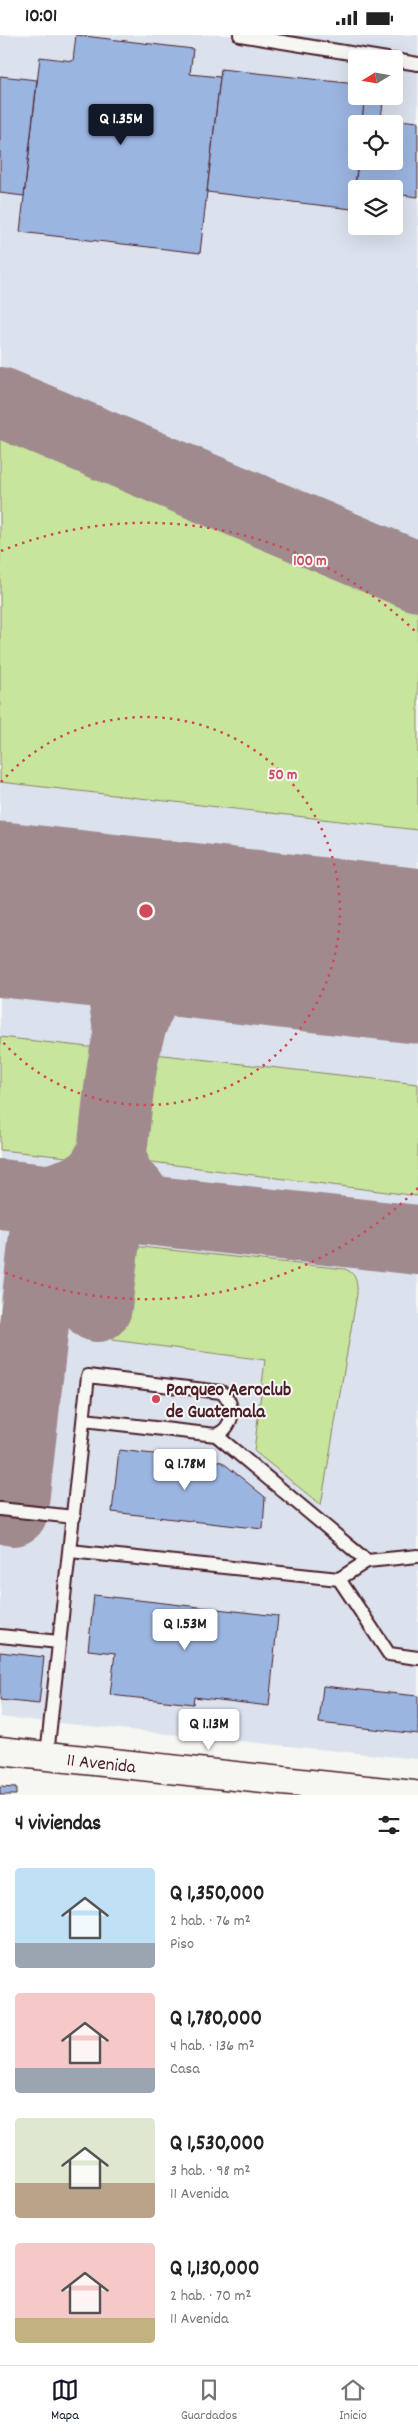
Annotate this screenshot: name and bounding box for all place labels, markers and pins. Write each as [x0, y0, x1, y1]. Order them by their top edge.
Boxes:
pin: Q 1.35M [75, 103, 167, 146]
centre of rings [137, 902, 155, 920]
place label: Parqueo Aeroclub de Guatemala [166, 1378, 291, 1427]
marker: Parqueo Aeroclub de Guatemala [150, 1393, 162, 1405]
pin: Q 1.78M [139, 1449, 231, 1491]
pin: Q 1.53M [139, 1609, 231, 1651]
pin: Q 1.13M [163, 1709, 255, 1751]

